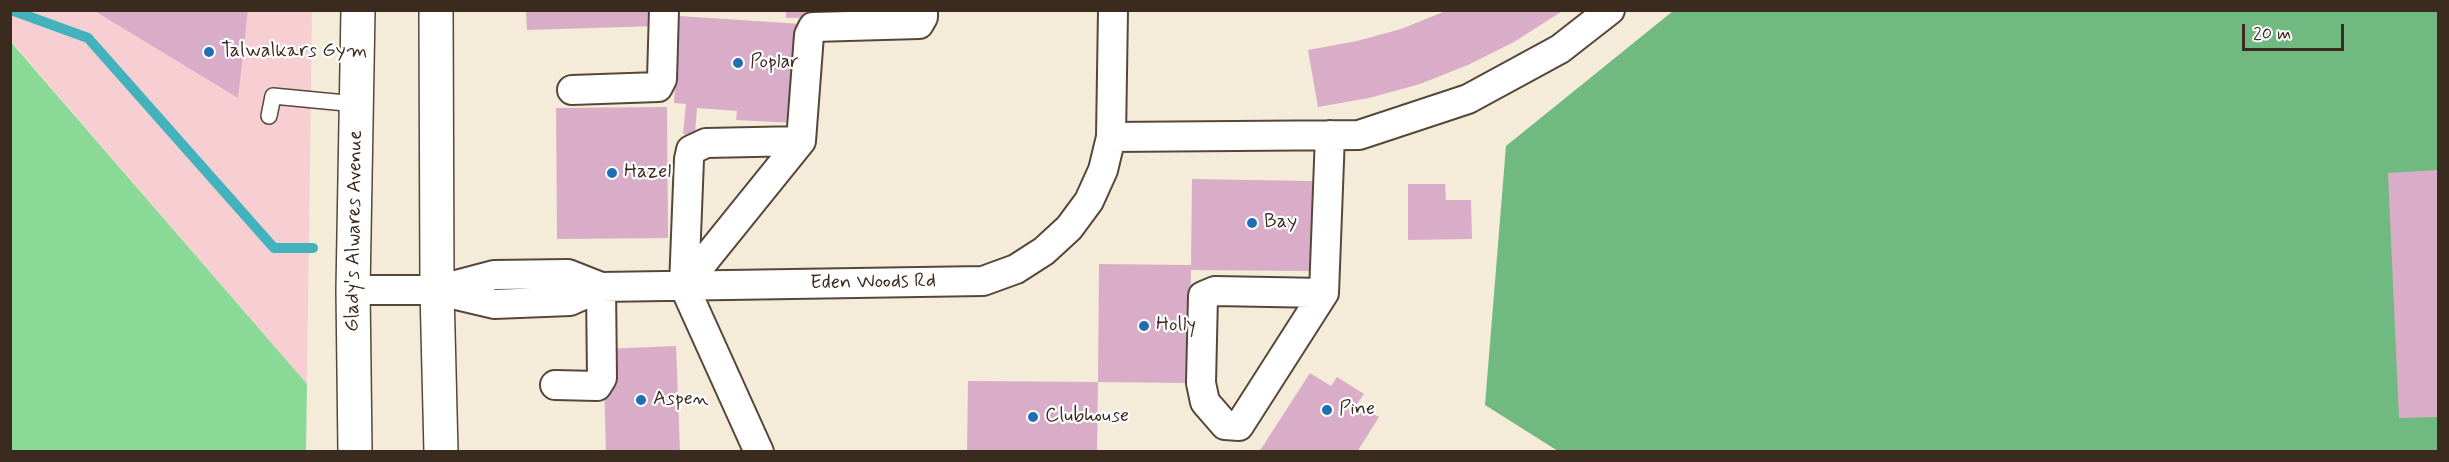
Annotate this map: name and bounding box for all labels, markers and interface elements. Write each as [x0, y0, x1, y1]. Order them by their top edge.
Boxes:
scale bar [2245, 12, 2347, 50]
text: 20 m [2253, 22, 2291, 46]
place label: Talwalkars Gym [221, 40, 367, 64]
marker: Talwalkars Gym [202, 45, 216, 59]
place label: Poplar [750, 51, 799, 75]
marker: Poplar [731, 56, 745, 70]
street label: Glady's Alwares Avenue [341, 130, 369, 332]
place label: Hazel [624, 161, 671, 185]
marker: Hazel [605, 166, 619, 180]
place label: Bay [1264, 211, 1297, 235]
marker: Bay [1245, 216, 1259, 230]
street label: Eden Woods Rd [810, 270, 936, 296]
place label: Holly [1156, 314, 1196, 338]
marker: Holly [1137, 319, 1151, 333]
place label: Aspen [653, 388, 708, 412]
marker: Aspen [634, 393, 648, 407]
place label: Pine [1339, 398, 1375, 422]
marker: Pine [1320, 403, 1334, 417]
place label: Clubhouse [1045, 405, 1129, 429]
marker: Clubhouse [1026, 410, 1040, 424]

